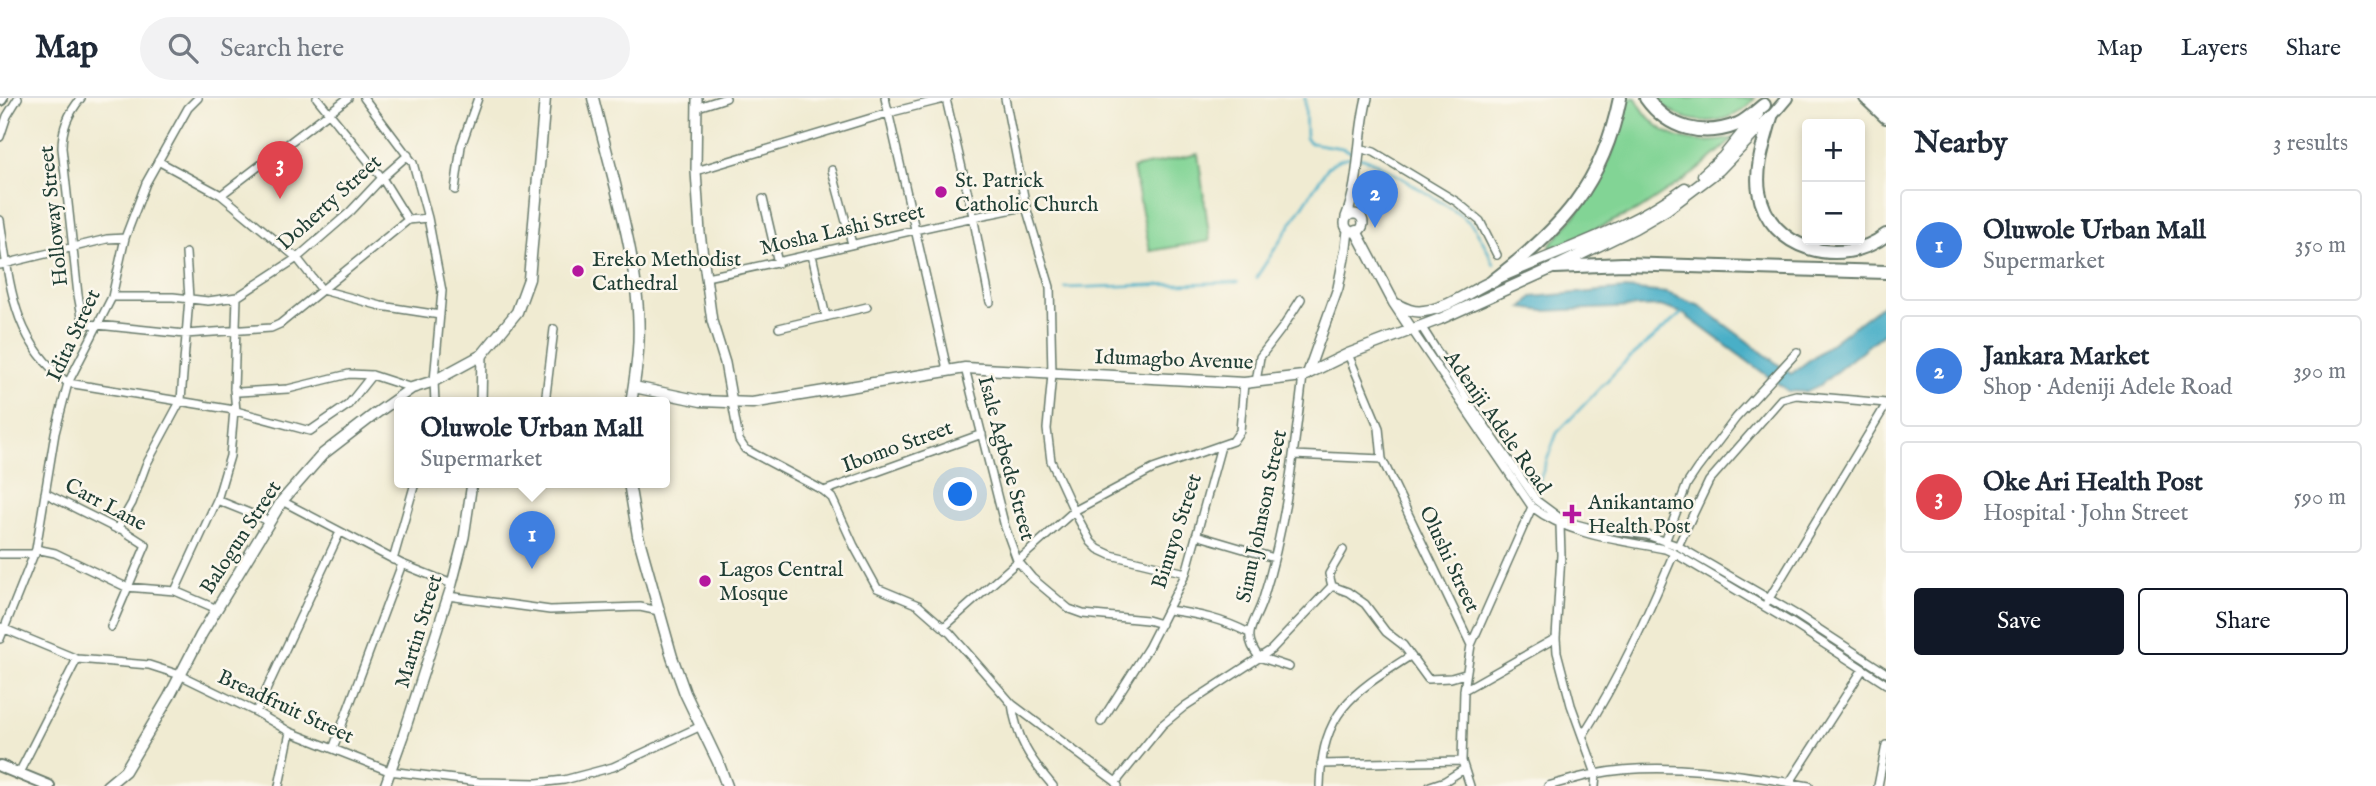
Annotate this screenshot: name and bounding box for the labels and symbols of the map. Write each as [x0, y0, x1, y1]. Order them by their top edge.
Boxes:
pin: 3 [257, 141, 303, 199]
street label: Holloway Street [34, 144, 75, 287]
street label: Doherty Street [272, 149, 388, 257]
place label: St. Patrick Catholic Church [955, 168, 1098, 219]
pin: 2 [1352, 170, 1398, 228]
marker: St. Patrick Catholic Church [933, 184, 949, 200]
street label: Mosha Lashi Street [757, 198, 927, 263]
place label: Ereko Methodist Cathedral [592, 247, 741, 298]
marker: Ereko Methodist Cathedral [570, 263, 586, 279]
street label: Idita Street [41, 285, 107, 386]
street label: Idumagbo Avenue [1094, 344, 1254, 377]
street label: Adeniji Adele Road [1437, 345, 1557, 501]
street label: Isale Agbede Street [971, 373, 1041, 544]
street label: Ibomo Street [838, 415, 957, 480]
street label: Simu Johnson Street [1231, 427, 1294, 605]
street label: Binuyo Street [1146, 470, 1209, 592]
street label: Carr Lane [60, 473, 151, 538]
street label: Balogun Street [194, 476, 288, 600]
your location [943, 477, 977, 511]
place label: Anikantamo Health Post [1587, 490, 1694, 541]
street label: Olushi Street [1412, 502, 1485, 617]
marker: Anikantamo Health Post [1562, 504, 1582, 524]
pin: 1 [509, 511, 555, 569]
place label: Lagos Central Mosque [719, 557, 843, 608]
street label: Martin Street [389, 571, 449, 691]
marker: Lagos Central Mosque [697, 573, 713, 589]
street label: Breadfruit Street [213, 664, 358, 751]

